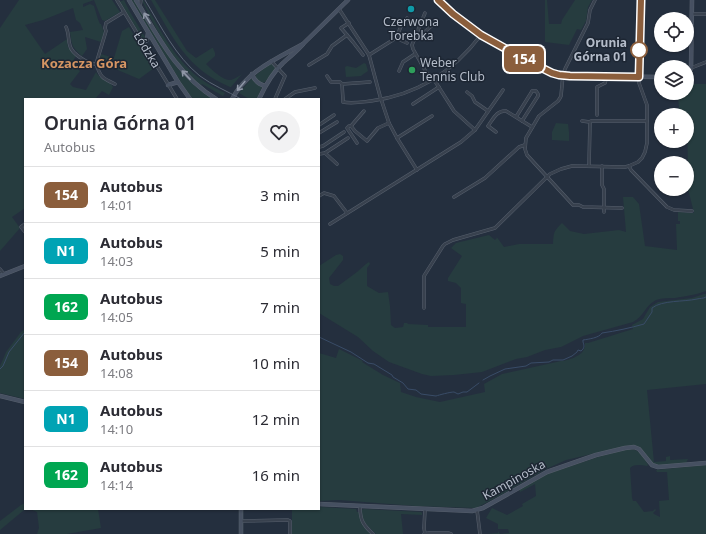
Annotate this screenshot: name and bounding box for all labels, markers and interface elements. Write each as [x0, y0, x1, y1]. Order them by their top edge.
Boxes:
marker: Czerwona Torebka [406, 4, 416, 14]
map controls [654, 12, 694, 196]
button: locate [654, 12, 694, 52]
one-way arrow [143, 13, 151, 24]
place label: Czerwona Torebka [383, 13, 439, 44]
street label: Łódzka [130, 28, 165, 71]
place label: Orunia Górna 01 [574, 34, 627, 65]
marker: Orunia Górna 01 [630, 41, 648, 59]
line badge: 154 [501, 46, 547, 72]
text: 154 [512, 49, 536, 68]
district label: Kozacza Góra [41, 54, 127, 72]
place label: Weber Tennis Club [420, 54, 485, 85]
button: layers [654, 60, 694, 100]
marker: Weber Tennis Club [407, 65, 417, 75]
one-way arrow [181, 70, 191, 80]
one-way arrow [236, 80, 245, 91]
button: + [654, 108, 694, 148]
text: Orunia Górna 01 [44, 110, 197, 136]
button: heart [258, 111, 300, 153]
text: Autobus [44, 138, 95, 156]
button: − [654, 156, 694, 196]
text: Autobus [100, 176, 163, 196]
text: 154 [54, 185, 78, 204]
text: 3 min [260, 185, 300, 205]
text: 14:01 [100, 196, 133, 214]
text: Autobus [100, 232, 163, 252]
text: N1 [56, 241, 76, 260]
text: 5 min [260, 241, 300, 261]
text: 14:03 [100, 252, 133, 270]
text: Autobus [100, 288, 163, 308]
text: 162 [54, 297, 78, 316]
text: 7 min [260, 297, 300, 317]
text: 14:05 [100, 308, 133, 326]
text: Autobus [100, 344, 163, 364]
text: 154 [54, 353, 78, 372]
text: 10 min [252, 353, 300, 373]
text: 14:08 [100, 364, 133, 382]
text: Autobus [100, 400, 163, 420]
text: N1 [56, 409, 76, 428]
text: 12 min [252, 409, 300, 429]
text: 14:10 [100, 420, 133, 438]
street label: Kampinoska [479, 455, 548, 504]
text: Autobus [100, 456, 163, 476]
text: 162 [54, 465, 78, 484]
text: 16 min [252, 465, 300, 485]
text: 14:14 [100, 476, 133, 494]

